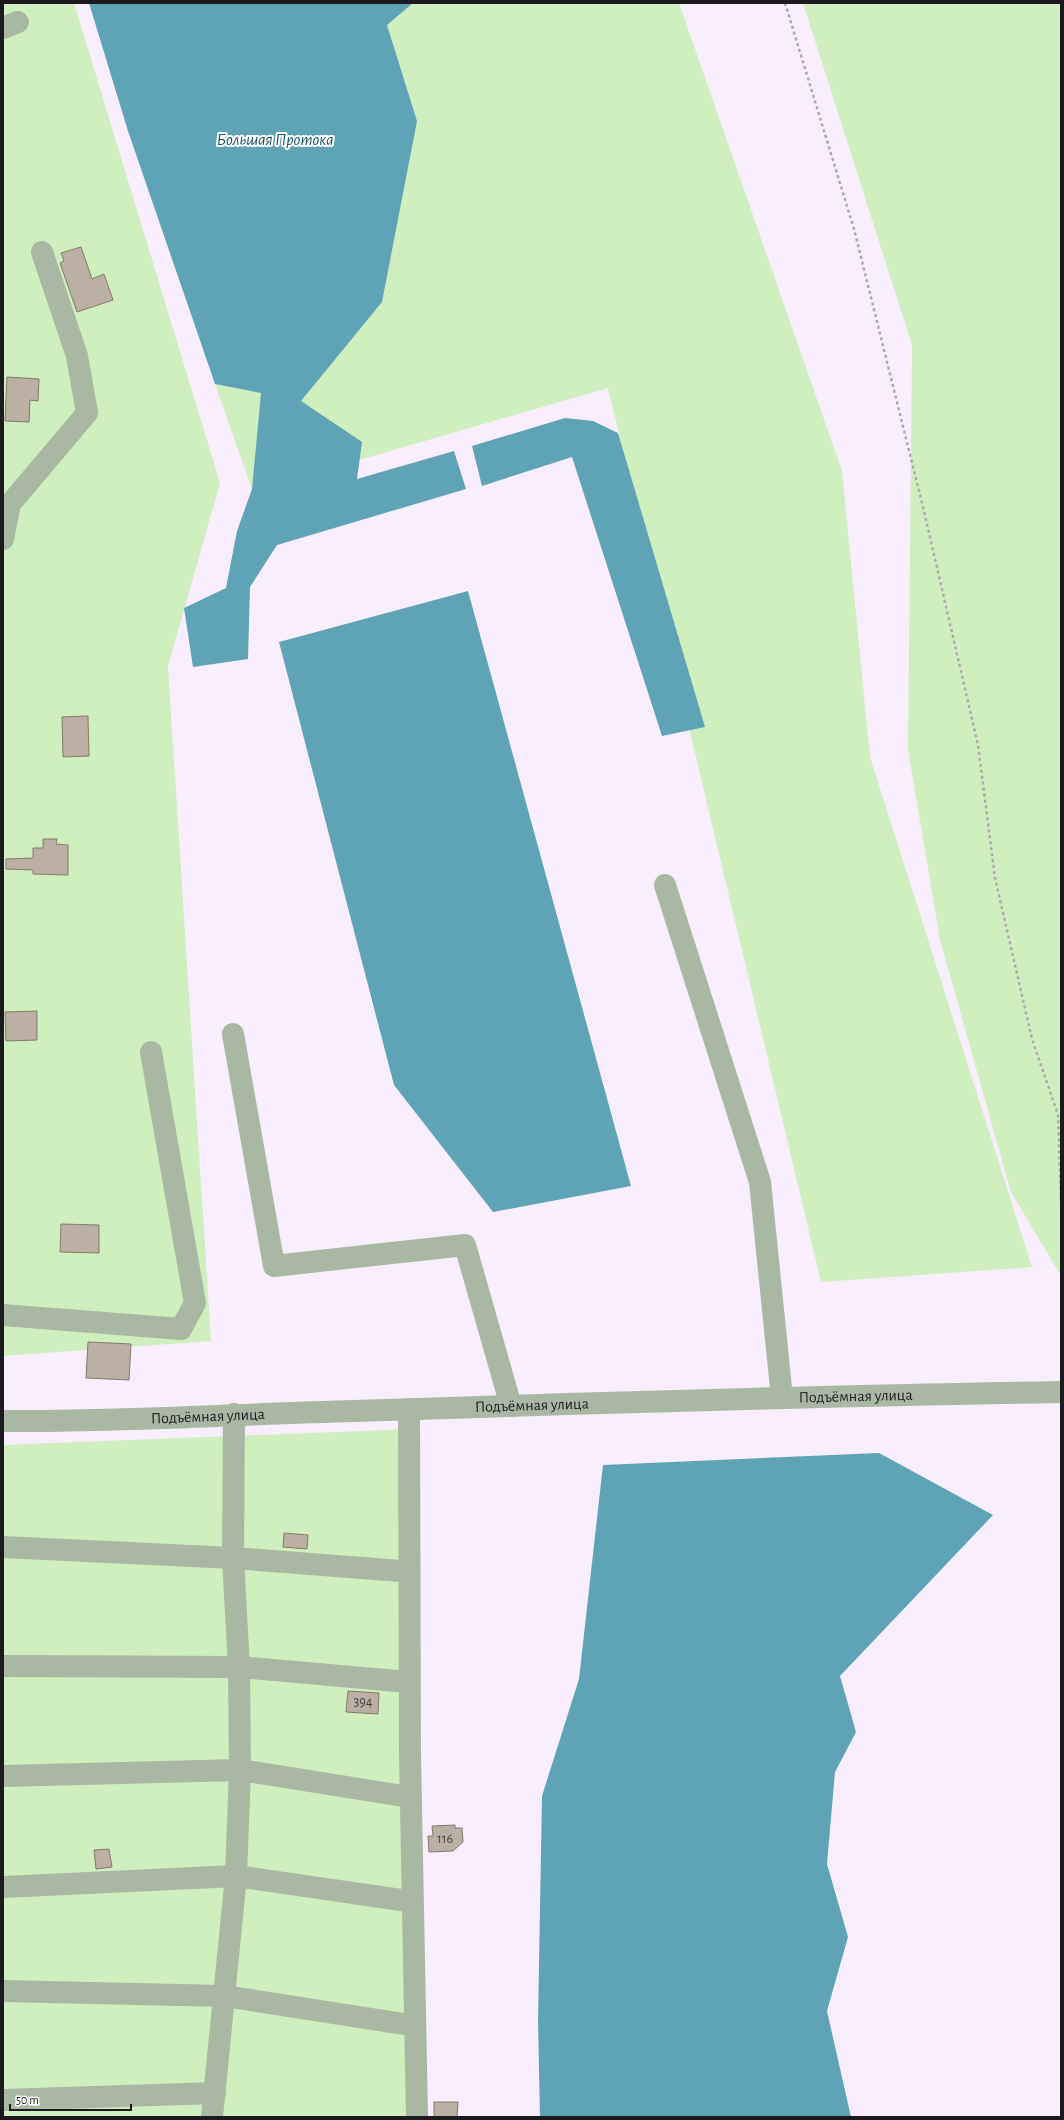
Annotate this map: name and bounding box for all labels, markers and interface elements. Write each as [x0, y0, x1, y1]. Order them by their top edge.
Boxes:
water label: Большая Протока [216, 131, 334, 149]
street label: Подъёмная улица [798, 1387, 913, 1406]
street label: Подъёмная улица [475, 1395, 589, 1415]
street label: Подъёмная улица [151, 1406, 265, 1427]
house number: 394 [353, 1695, 373, 1709]
house number: 116 [437, 1832, 453, 1846]
scale bar [10, 2086, 131, 2112]
text: 50 m [16, 2094, 39, 2106]

